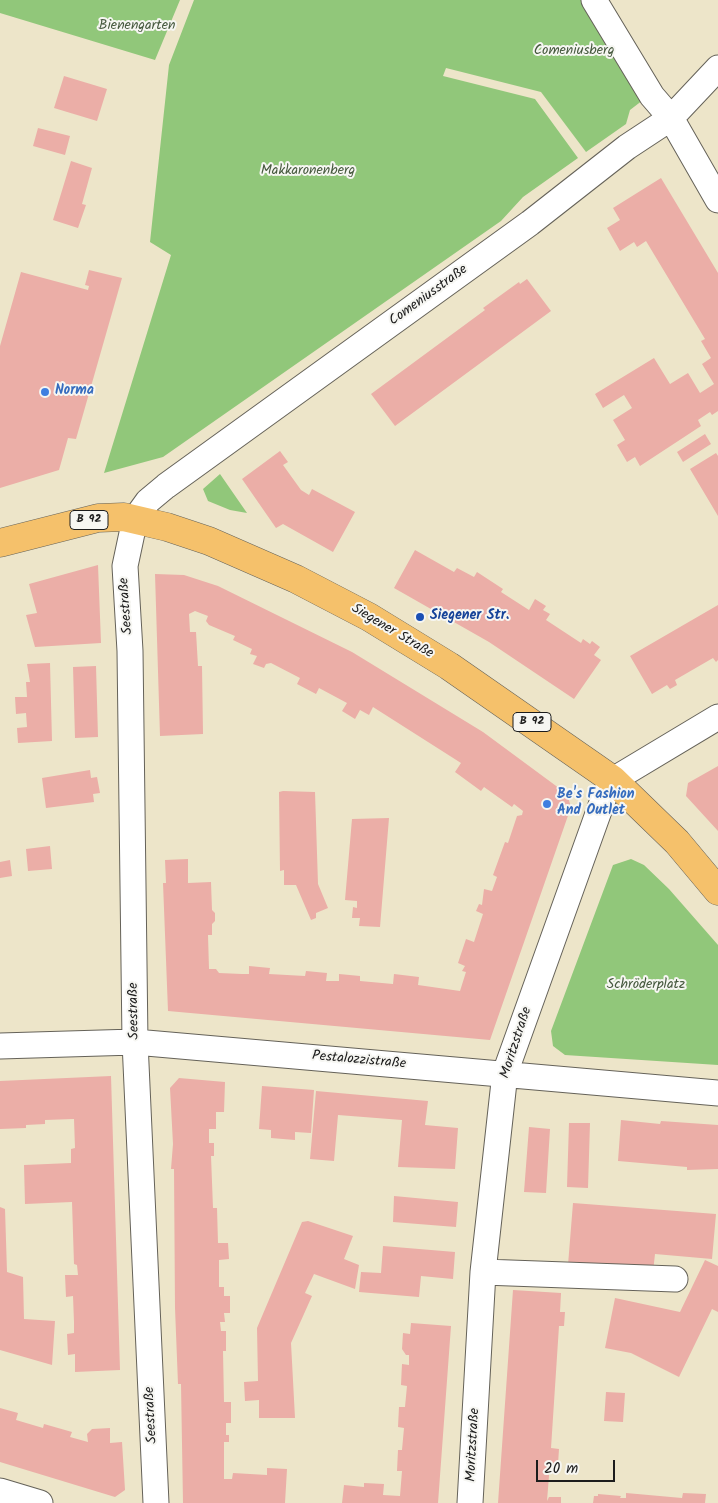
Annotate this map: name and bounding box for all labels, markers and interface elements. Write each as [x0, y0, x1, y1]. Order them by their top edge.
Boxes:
park label: Bienengarten [99, 19, 175, 35]
park label: Comeniusberg [534, 44, 614, 60]
park label: Makkaronenberg [261, 164, 355, 180]
street label: Comeniusstraße [387, 262, 471, 330]
place label: Norma [55, 384, 94, 400]
marker: Norma [39, 386, 51, 398]
road number: B 92 [70, 510, 108, 530]
street label: Seestraße [117, 577, 137, 635]
street label: Siegener Straße [348, 601, 436, 663]
place label: Siegener Str. [430, 609, 509, 625]
marker: Siegener Str. [414, 611, 426, 623]
road number: B 92 [513, 712, 551, 732]
place label: Be's Fashion And Outlet [557, 788, 635, 820]
marker: Be's Fashion And Outlet [541, 798, 553, 810]
park label: Schröderplatz [607, 978, 685, 994]
street label: Seestraße [126, 982, 144, 1040]
street label: Moritzstraße [498, 1005, 536, 1081]
street label: Pestalozzistraße [311, 1049, 407, 1073]
street label: Seestraße [142, 1386, 162, 1444]
street label: Moritzstraße [464, 1408, 484, 1482]
scale bar [538, 1450, 617, 1482]
text: 20 m [544, 1457, 578, 1481]

